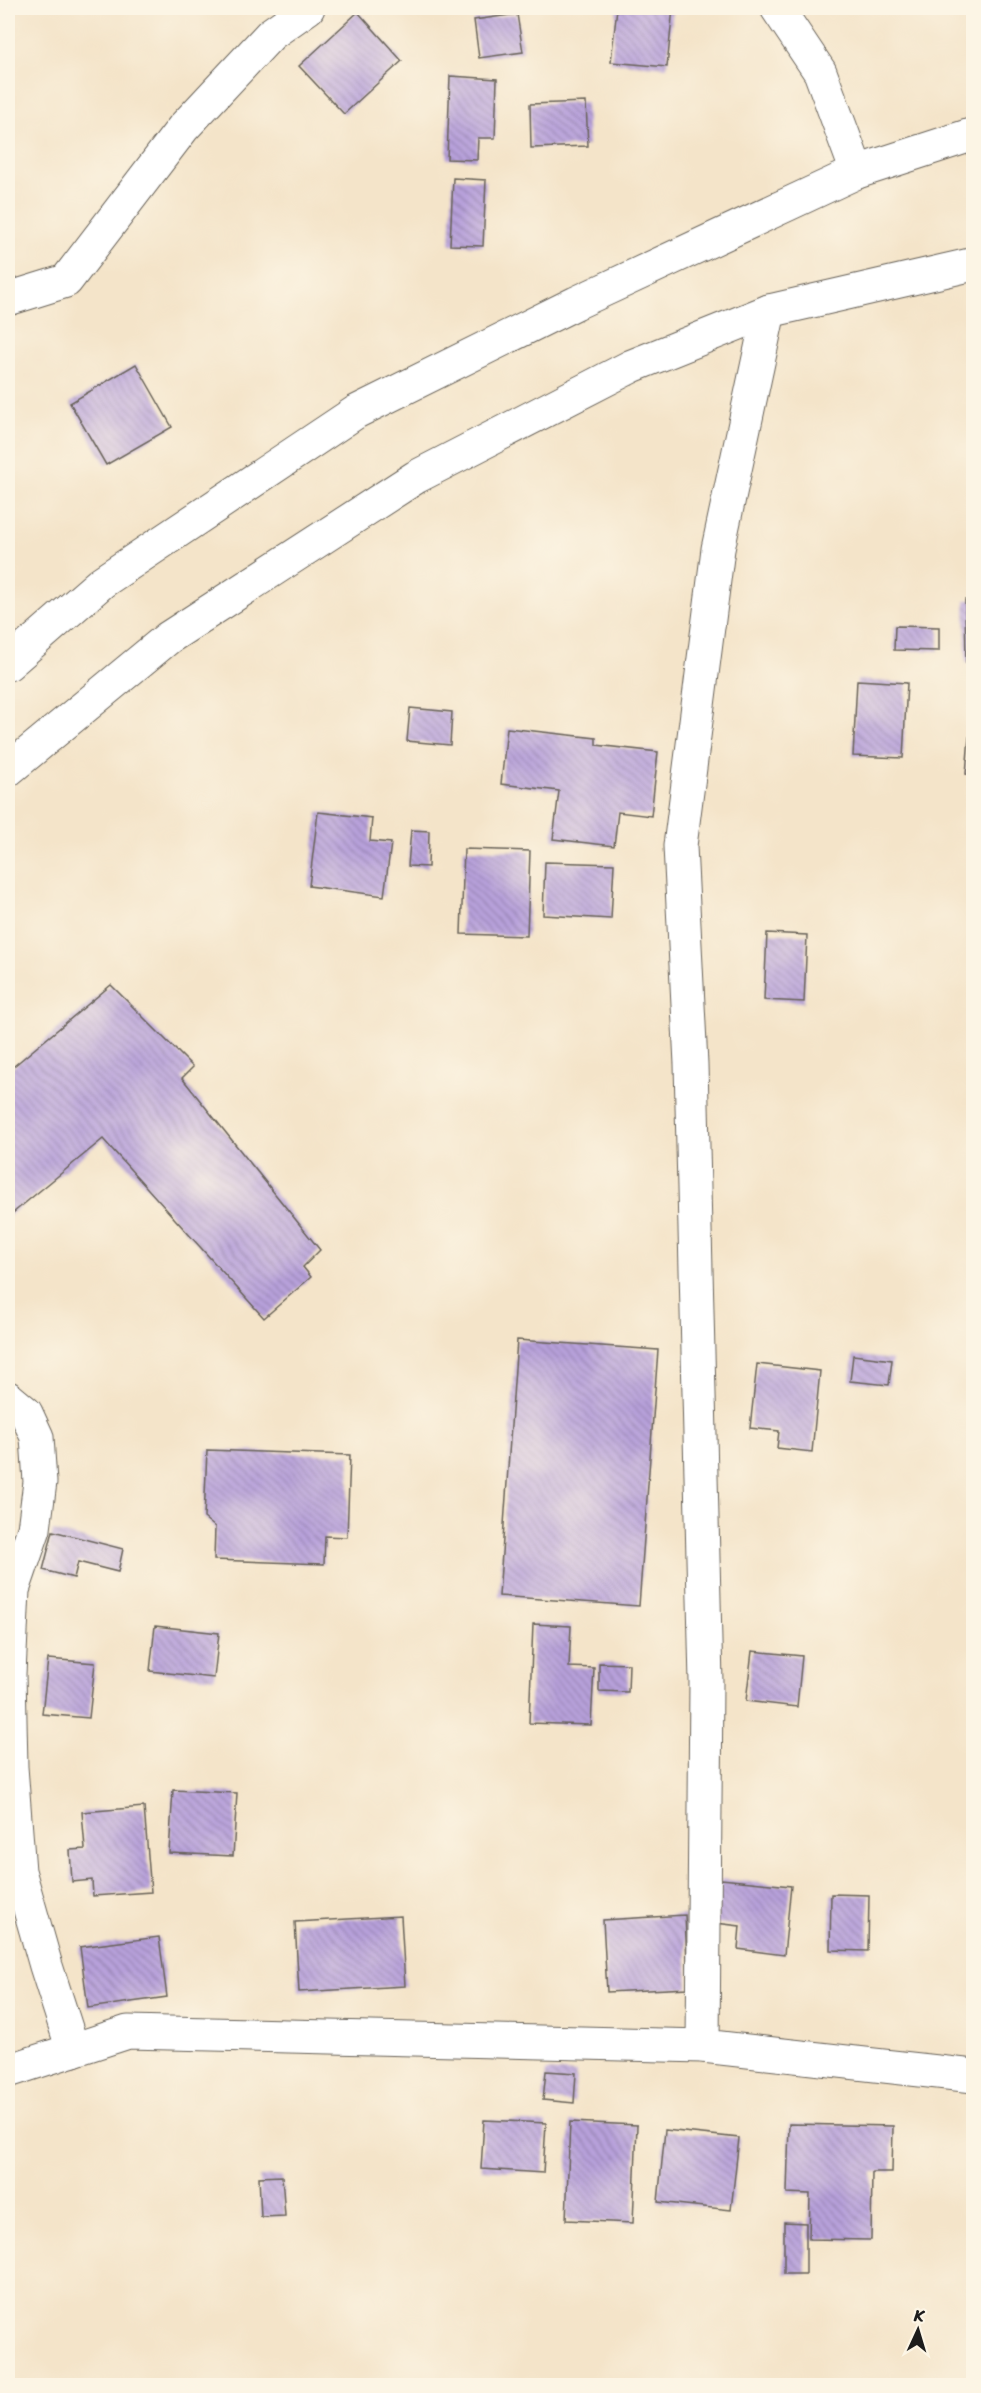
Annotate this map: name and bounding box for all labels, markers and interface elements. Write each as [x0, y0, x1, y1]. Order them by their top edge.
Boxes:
north arrow [888, 2300, 948, 2360]
text: K [912, 2301, 926, 2330]

